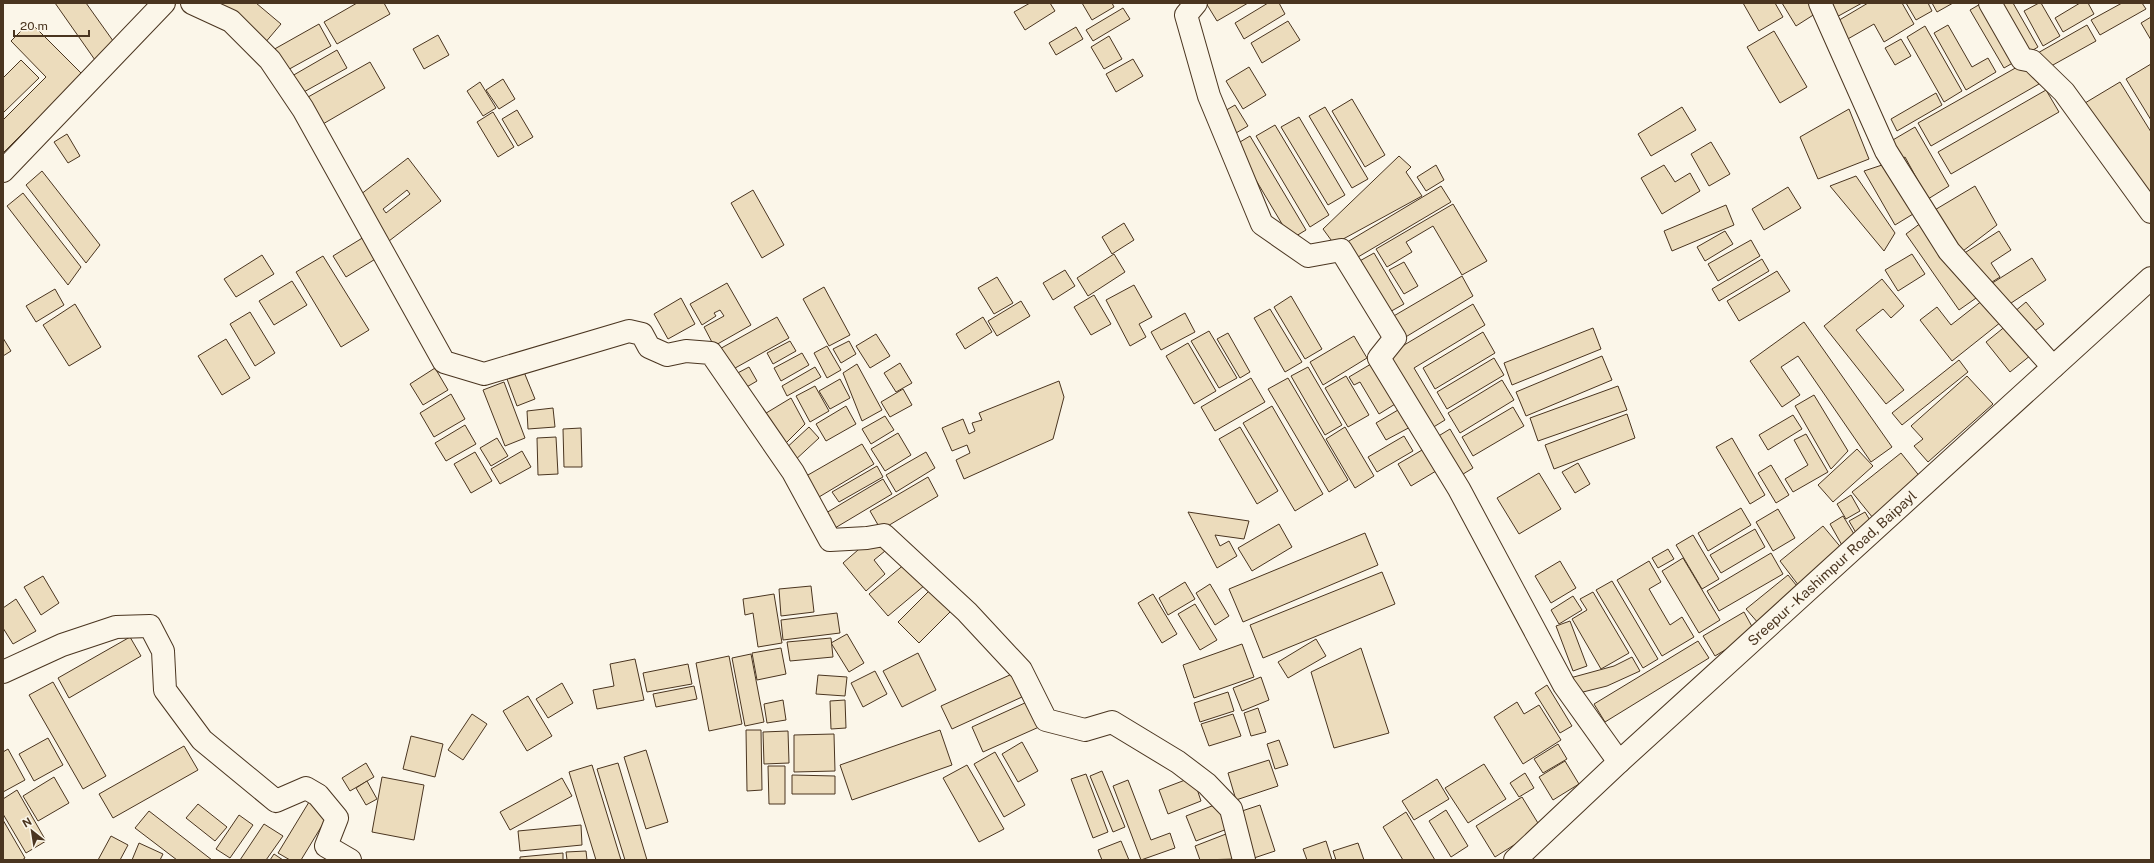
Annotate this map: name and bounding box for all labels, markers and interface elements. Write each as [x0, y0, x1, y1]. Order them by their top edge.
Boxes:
scale bar [14, 12, 89, 38]
text: 20 m [20, 19, 48, 33]
street label: Sreepur - Kashimpur Road, Baipayl [1744, 487, 1920, 649]
north arrow [12, 811, 52, 851]
text: N [20, 815, 34, 830]

